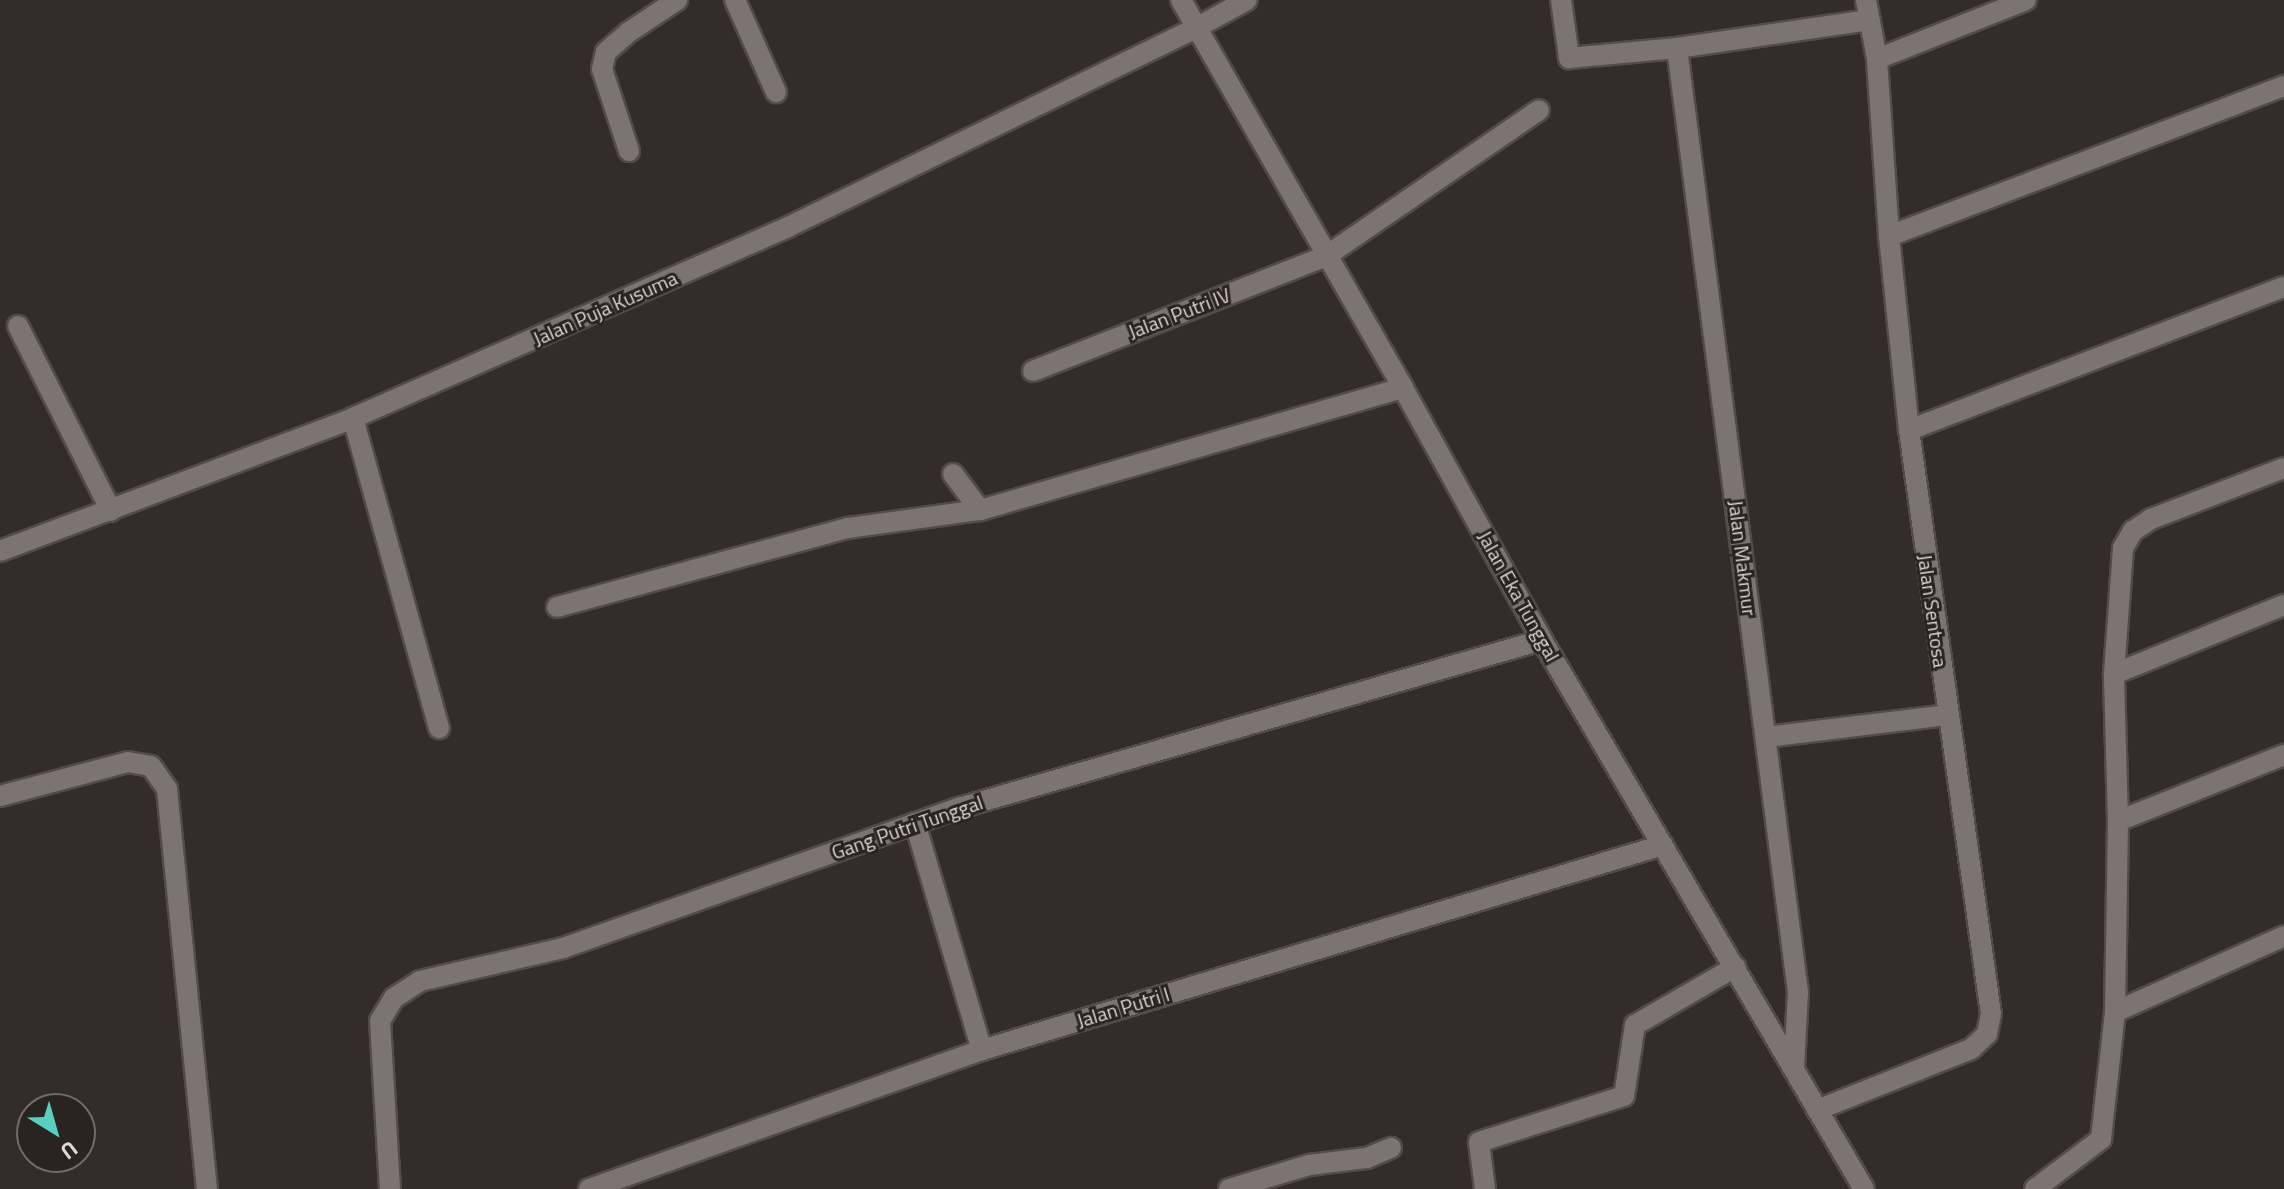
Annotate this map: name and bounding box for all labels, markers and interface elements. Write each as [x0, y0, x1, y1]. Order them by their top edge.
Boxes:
street label: Jalan Puja Kusuma [529, 265, 681, 351]
street label: Jalan Putri IV [1125, 283, 1233, 343]
street label: Jalan Makmur [1724, 499, 1762, 617]
street label: Jalan Eka Tunggal [1473, 526, 1565, 666]
street label: Jalan Sentosa [1913, 553, 1953, 669]
street label: Gang Putri Tunggal [828, 790, 986, 864]
street label: Jalan Putri I [1074, 982, 1172, 1032]
north arrow [16, 1093, 96, 1173]
text: U [53, 1133, 85, 1168]

